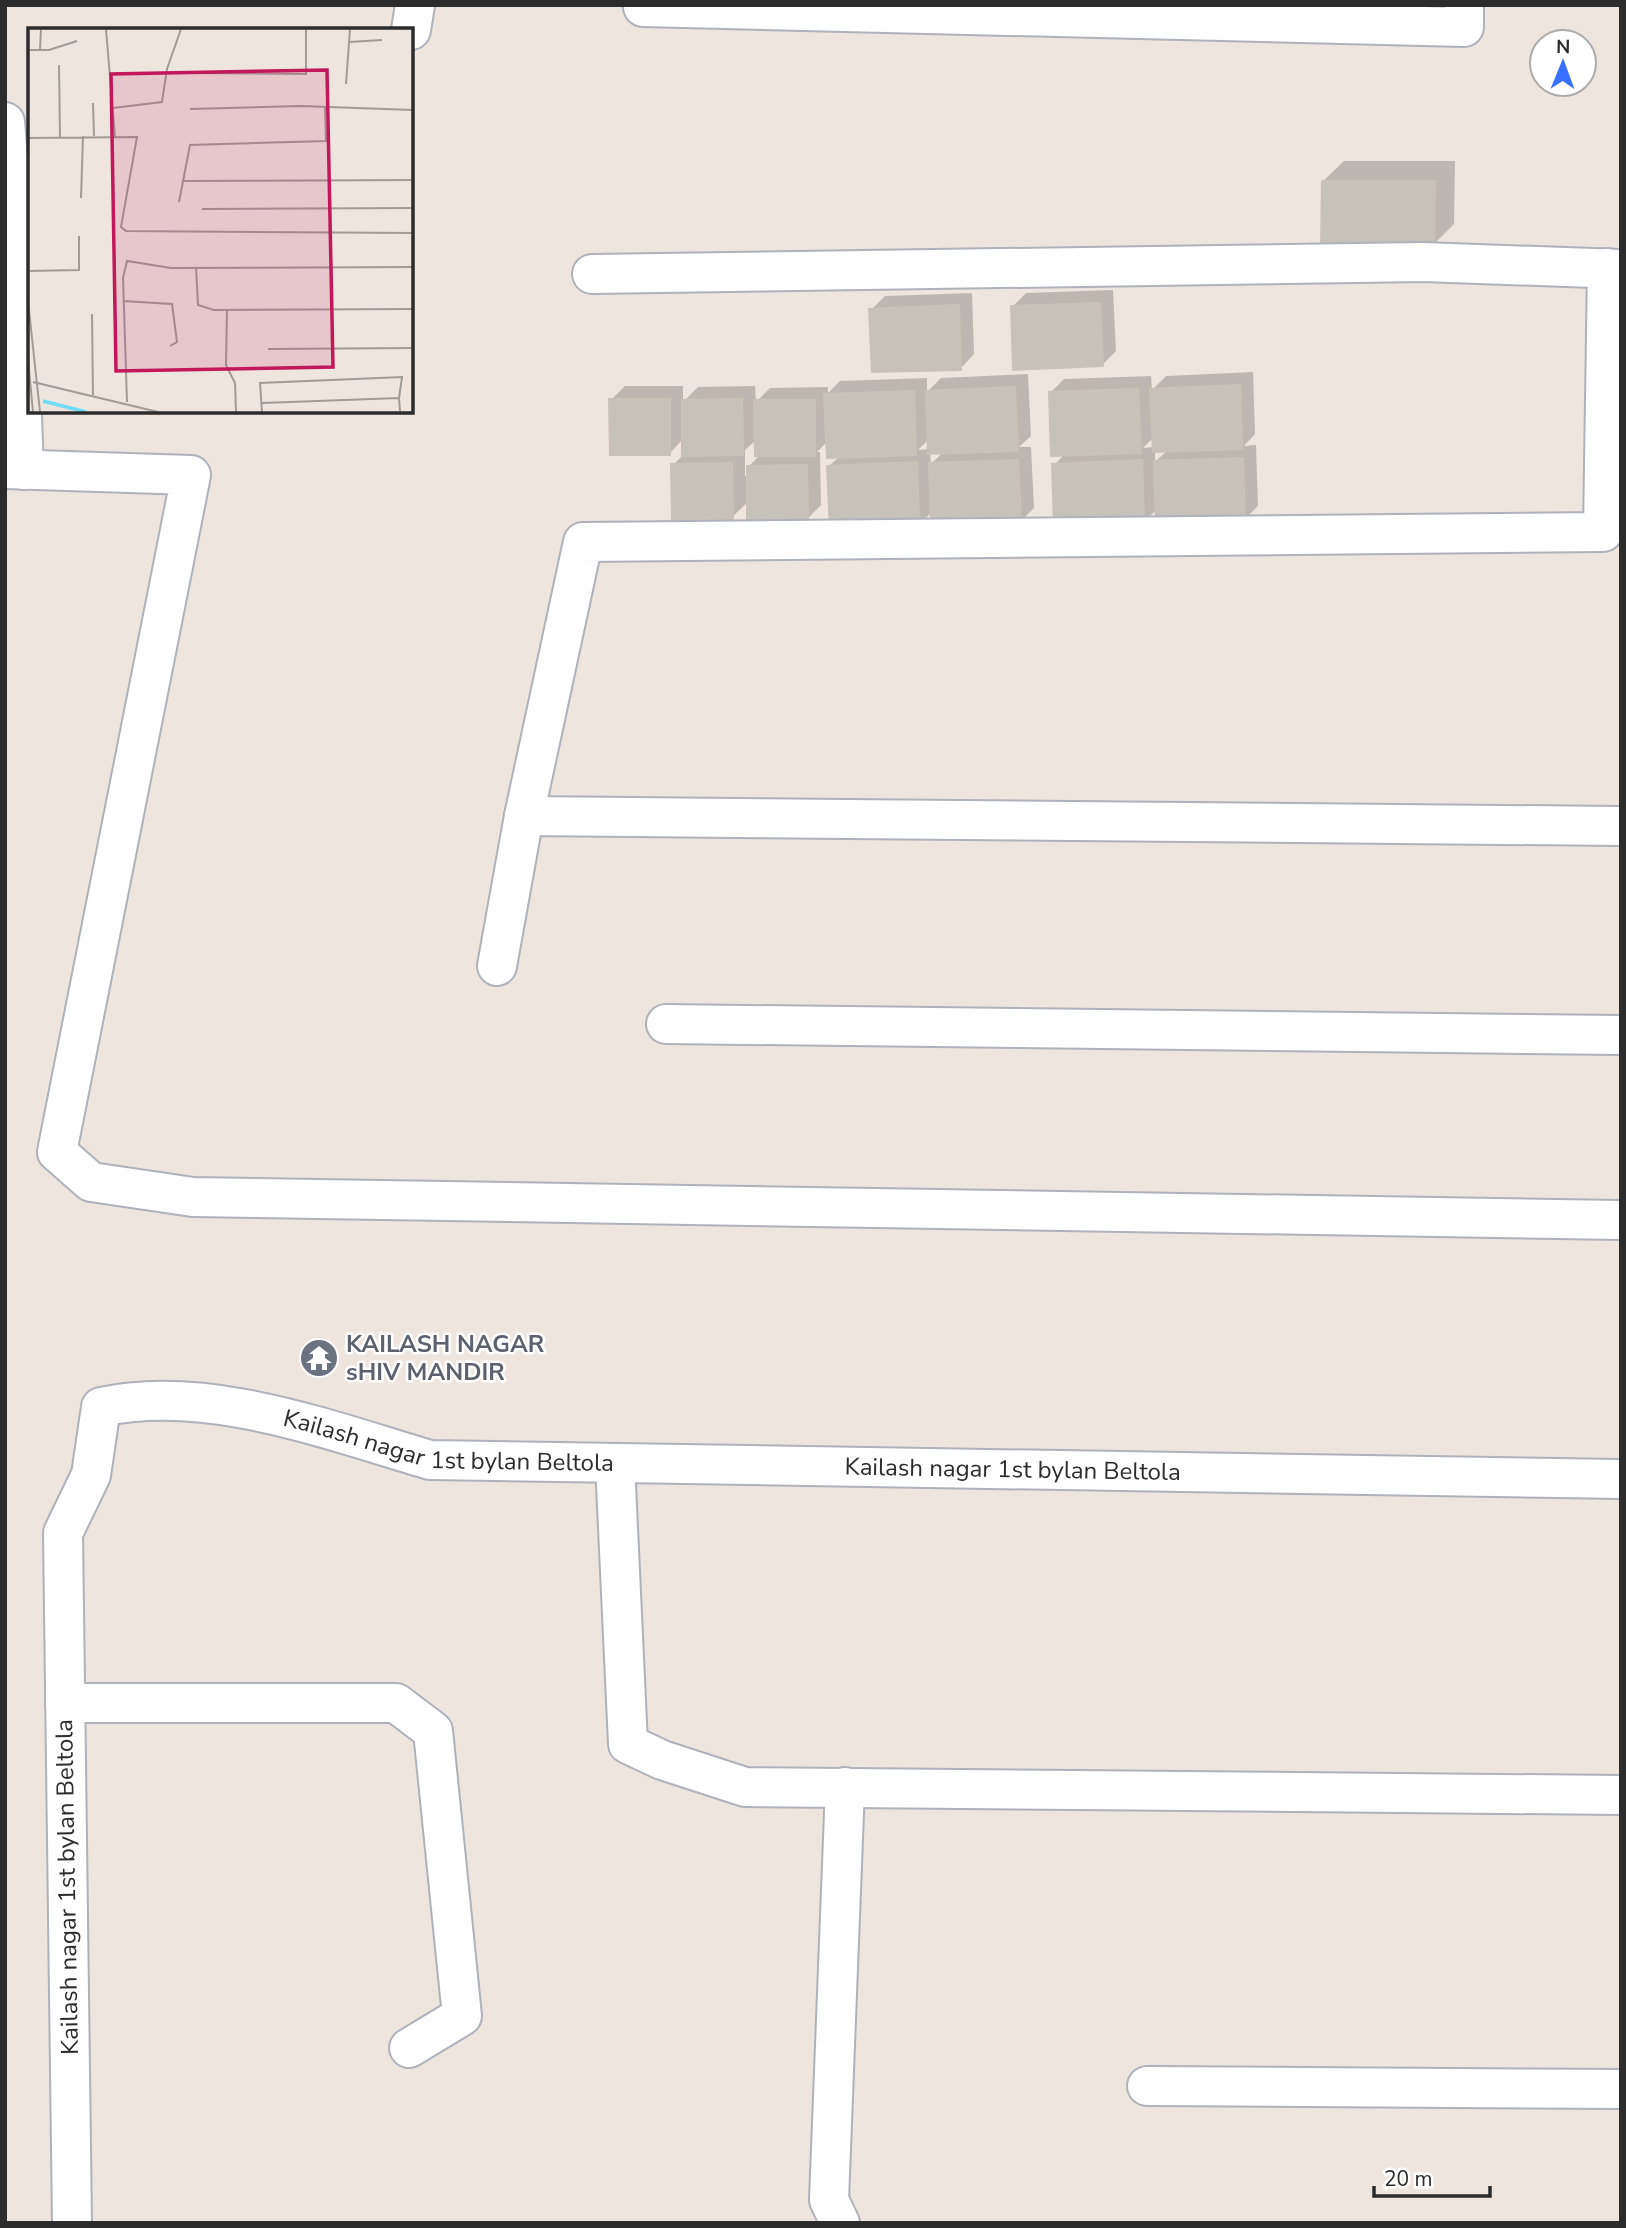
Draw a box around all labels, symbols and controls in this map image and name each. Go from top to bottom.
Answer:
inset map [28,28,413,413]
north arrow [1528,28,1598,98]
text: N [1556,34,1571,60]
place label: KAILASH NAGAR sHIV MANDIR [346,1328,545,1388]
temple icon: KAILASH NAGAR sHIV MANDIR [298,1337,340,1379]
street label: Kailash nagar 1st bylan Beltola [280,1402,614,1479]
street label: Kailash nagar 1st bylan Beltola [845,1451,1181,1488]
street label: Kailash nagar 1st bylan Beltola [48,1719,86,2055]
scale bar [1374,2154,1490,2198]
text: 20 m [1384,2165,1433,2193]

